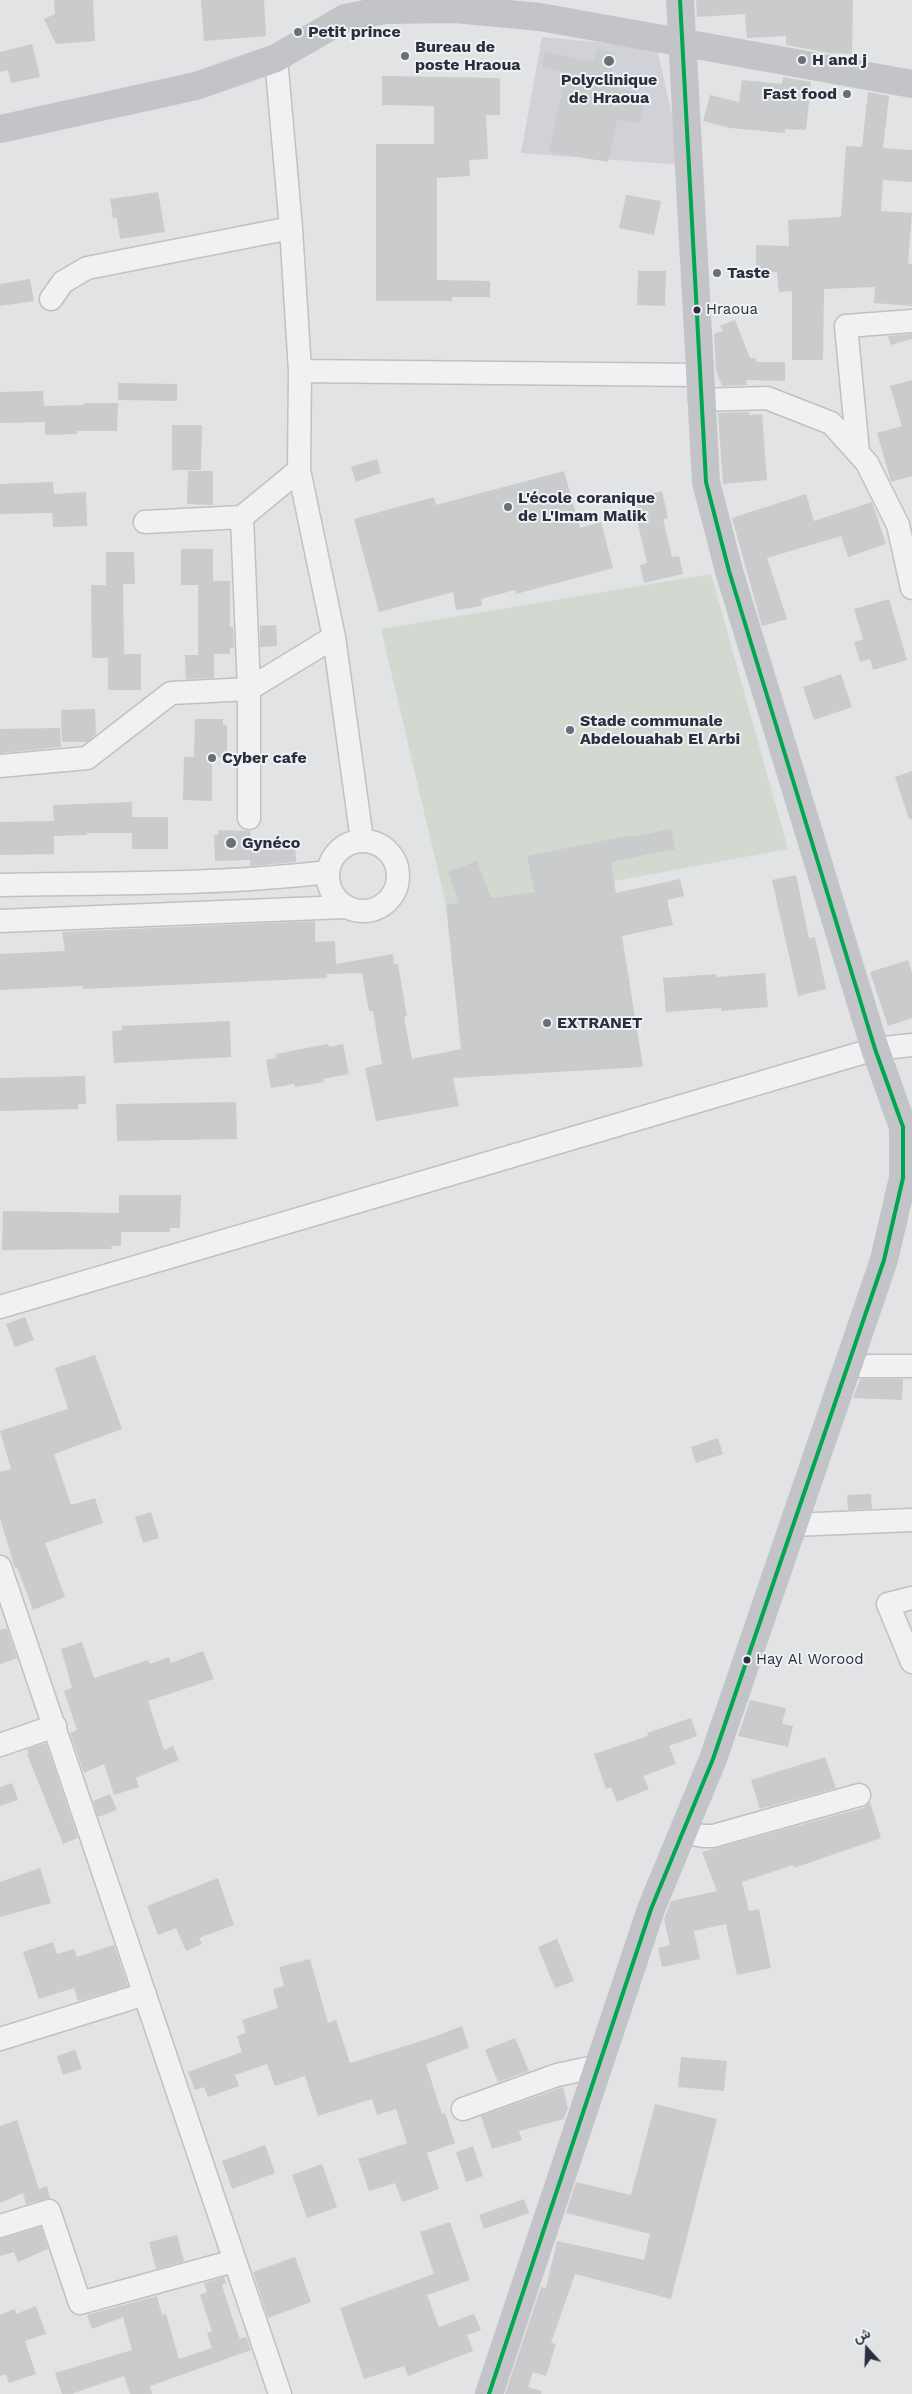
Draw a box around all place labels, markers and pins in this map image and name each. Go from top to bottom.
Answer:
place label: Petit prince [308,22,401,42]
marker: Petit prince [292,26,304,38]
place label: Bureau de poste Hraoua [415,37,521,75]
marker: Bureau de poste Hraoua [399,50,411,62]
place label: H and j [812,50,867,70]
marker: Polyclinique de Hraoua [602,54,616,68]
marker: H and j [796,54,808,66]
place label: Polyclinique de Hraoua [561,70,657,108]
place label: Fast food [763,84,837,104]
marker: Fast food [841,88,853,100]
place label: Taste [727,263,770,283]
marker: Taste [711,267,723,279]
place label: Hraoua [706,301,758,319]
marker: Hraoua [692,305,702,315]
place label: L'école coranique de L'Imam Malik [518,488,655,526]
marker: L'école coranique de L'Imam Malik [502,501,514,513]
place label: Stade communale Abdelouahab El Arbi [580,711,740,749]
marker: Stade communale Abdelouahab El Arbi [564,724,576,736]
place label: Cyber cafe [222,748,307,768]
marker: Cyber cafe [206,752,218,764]
place label: Gynéco [242,833,300,853]
marker: Gynéco [224,836,238,850]
place label: EXTRANET [557,1013,642,1033]
marker: EXTRANET [541,1017,553,1029]
place label: Hay Al Worood [756,1651,864,1669]
marker: Hay Al Worood [742,1655,752,1665]

